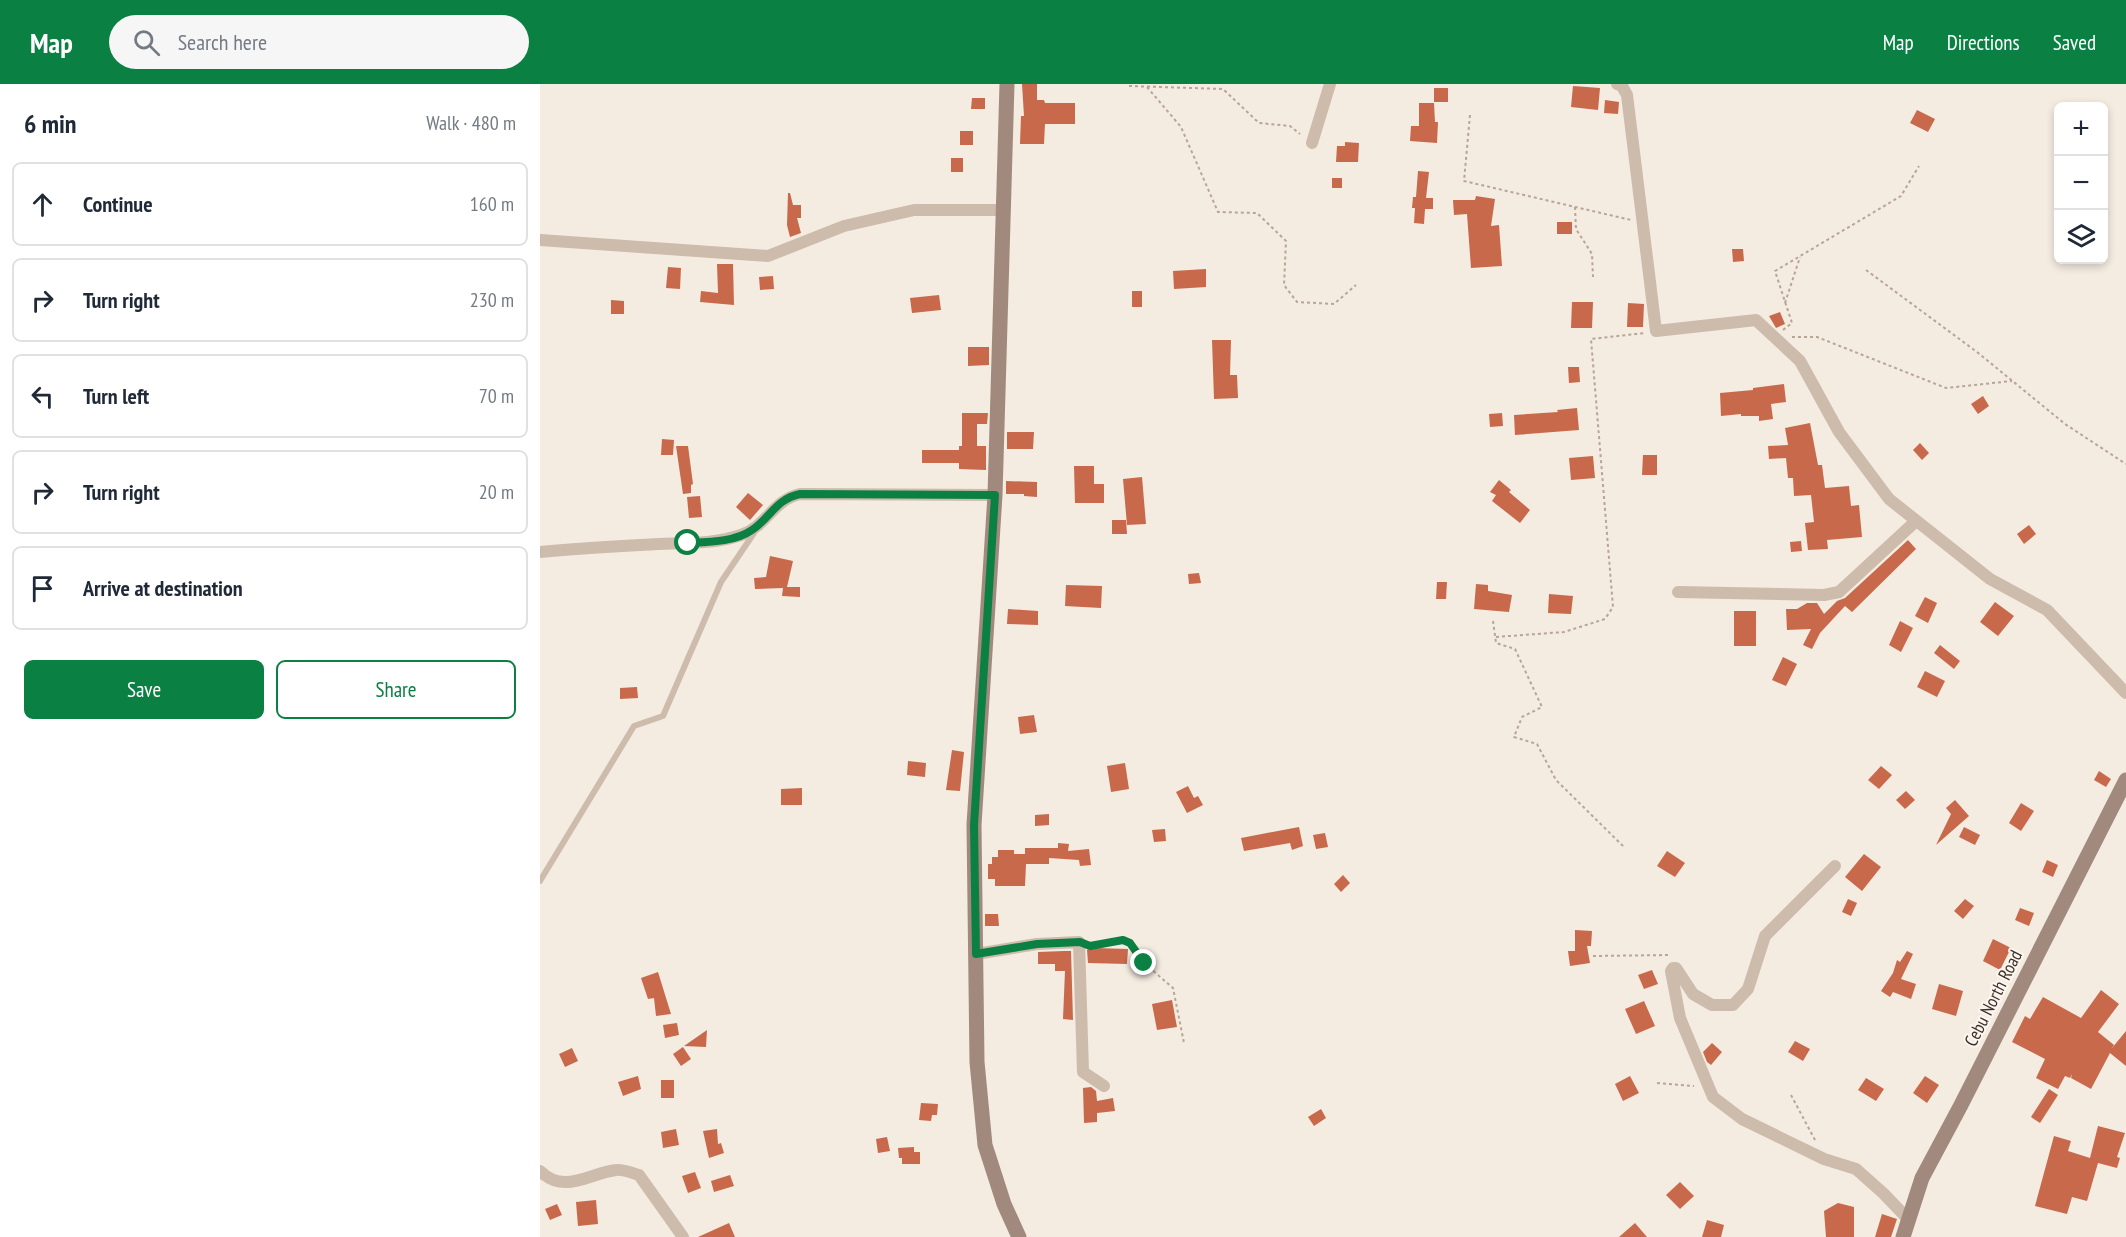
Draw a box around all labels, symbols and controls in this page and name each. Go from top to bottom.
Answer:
search box [109,15,529,69]
text: Map [30,24,73,61]
icon: search [130,26,163,59]
text: Search here [178,28,267,56]
text: Map [1883,29,1914,56]
text: Directions [1947,29,2020,56]
text: Saved [2053,29,2096,56]
map controls [2054,102,2108,264]
button: + [2054,102,2108,156]
text: 6 min [24,107,77,140]
text: Walk · 480 m [426,110,516,136]
button: − [2054,156,2108,210]
icon: ahead [26,188,59,221]
text: Continue [83,190,153,218]
text: 160 m [470,191,514,217]
button: layers [2054,210,2108,264]
icon: right [26,284,59,317]
text: Turn right [83,286,160,314]
text: 230 m [470,287,514,313]
icon: left [26,380,59,413]
text: Turn left [83,382,149,410]
text: 70 m [479,383,514,409]
icon: right [26,476,59,509]
text: Turn right [83,478,160,506]
text: 20 m [479,479,514,505]
route start [674,529,700,555]
icon: arrive [26,572,59,605]
text: Arrive at destination [83,574,243,602]
button: Save [24,660,264,719]
button: Share [276,660,516,719]
street label: Cebu North Road [1959,946,2027,1050]
route end [1130,949,1156,975]

